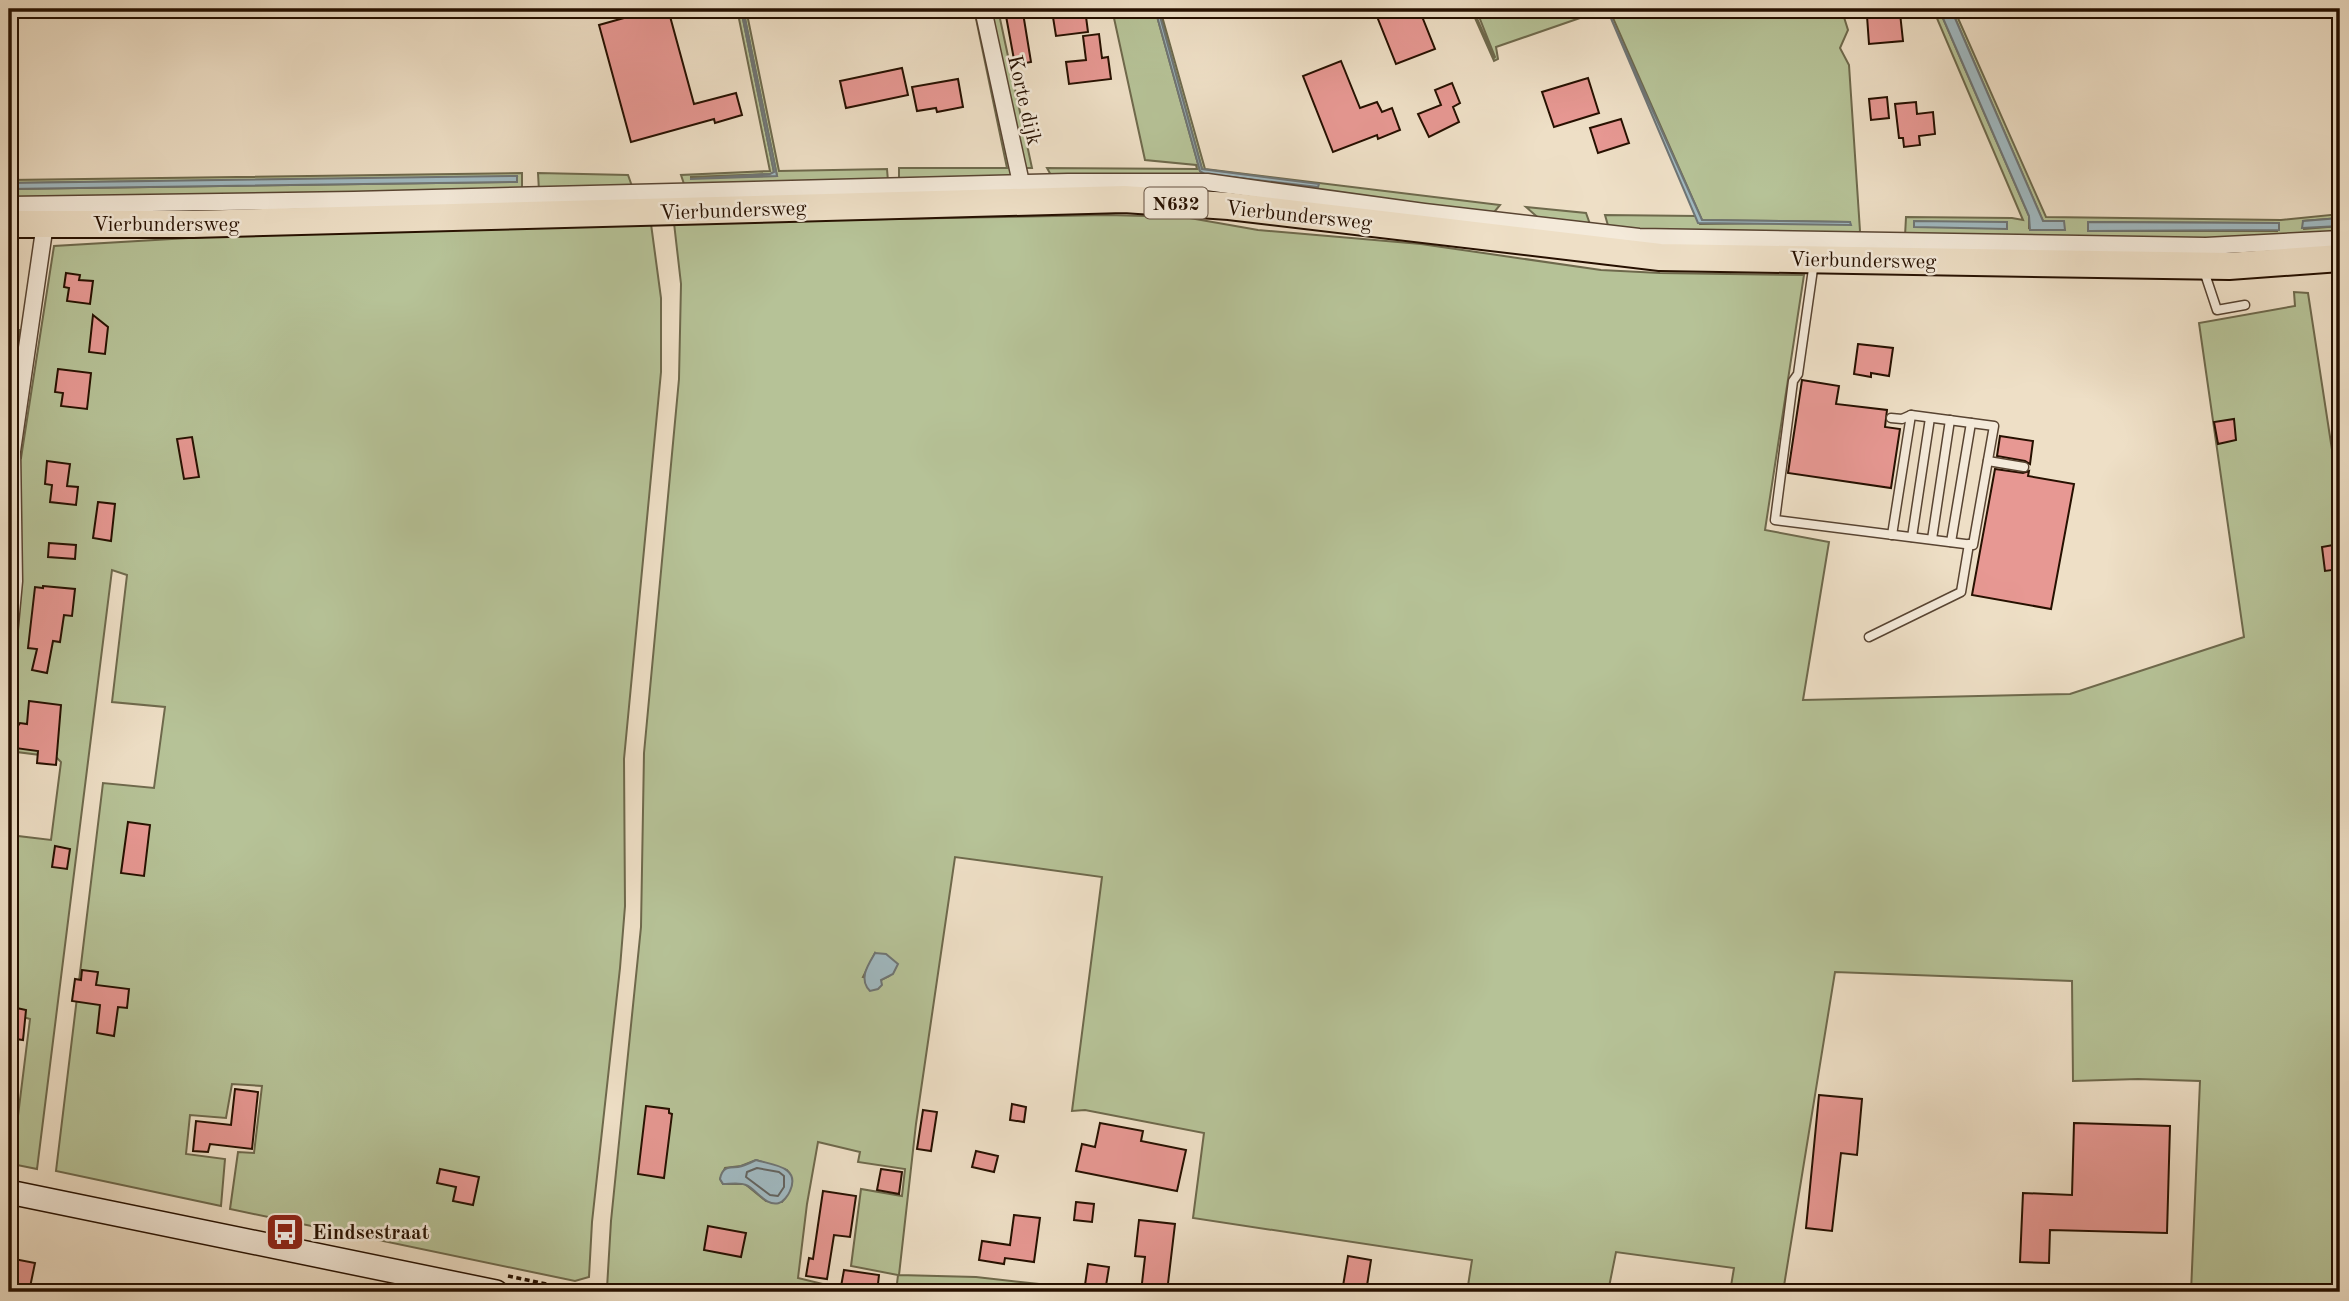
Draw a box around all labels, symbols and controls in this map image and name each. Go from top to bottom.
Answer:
street label: Korte dijk [1003,53,1044,148]
road number: N632 [1144,188,1208,218]
street label: Vierbundersweg [659,198,808,225]
street label: Vierbundersweg [1225,198,1374,235]
street label: Vierbundersweg [92,215,240,236]
street label: Vierbundersweg [1789,250,1937,273]
bus stop icon: Eindsestraat [264,1211,306,1253]
place label: Eindsestraat [312,1223,430,1244]

